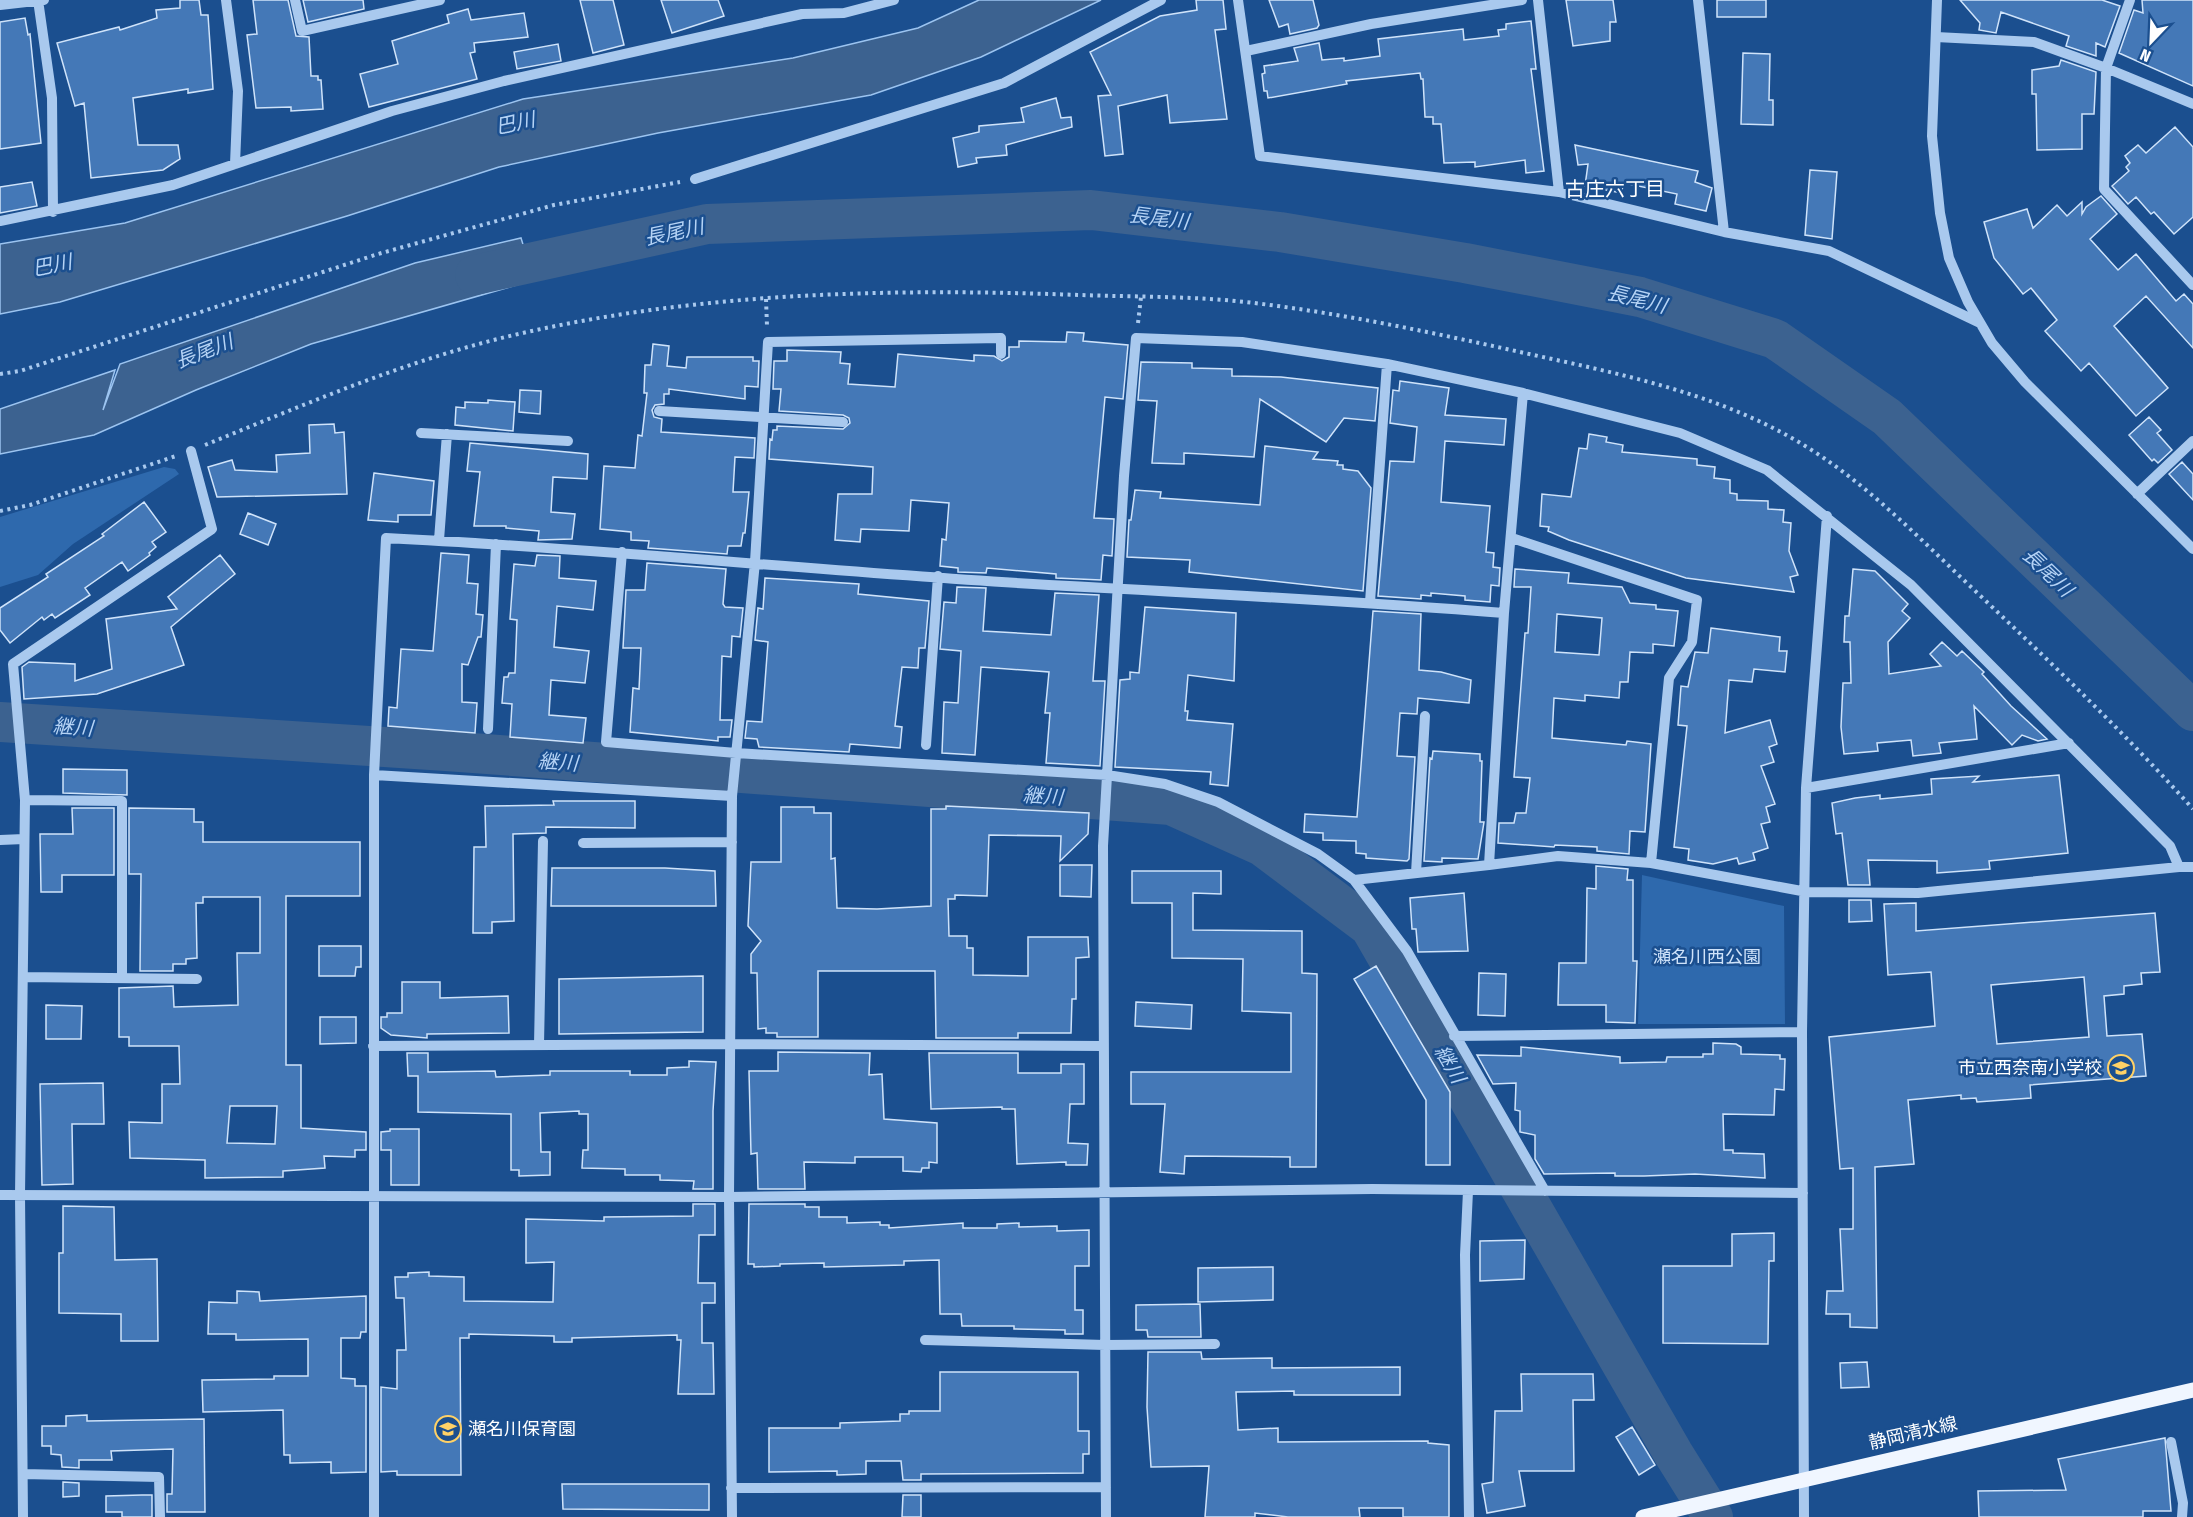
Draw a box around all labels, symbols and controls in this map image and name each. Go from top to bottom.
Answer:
north arrow [2121,12,2181,72]
text: N [2137,45,2153,66]
water label: 巴川 [493,107,539,139]
district label: 古庄六丁目 [1565,177,1665,201]
water label: 長尾川 [1128,202,1192,234]
water label: 長尾川 [642,214,708,250]
water label: 巴川 [30,249,76,281]
water label: 長尾川 [1605,280,1671,318]
water label: 長尾川 [172,328,238,373]
water label: 長尾川 [2018,543,2079,603]
water label: 継川 [52,714,96,741]
water label: 継川 [537,749,581,776]
water label: 継川 [1022,783,1066,810]
park label: 瀬名川西公園 [1653,946,1761,968]
water label: 継川 [1430,1041,1471,1089]
school or university icon: 市立西奈南小学校 [2106,1053,2136,1083]
place label: 市立西奈南小学校 [1958,1057,2102,1079]
street label: 静岡清水線 [1867,1412,1959,1454]
school or university icon: 瀬名川保育園 [433,1414,463,1444]
place label: 瀬名川保育園 [468,1418,576,1440]

